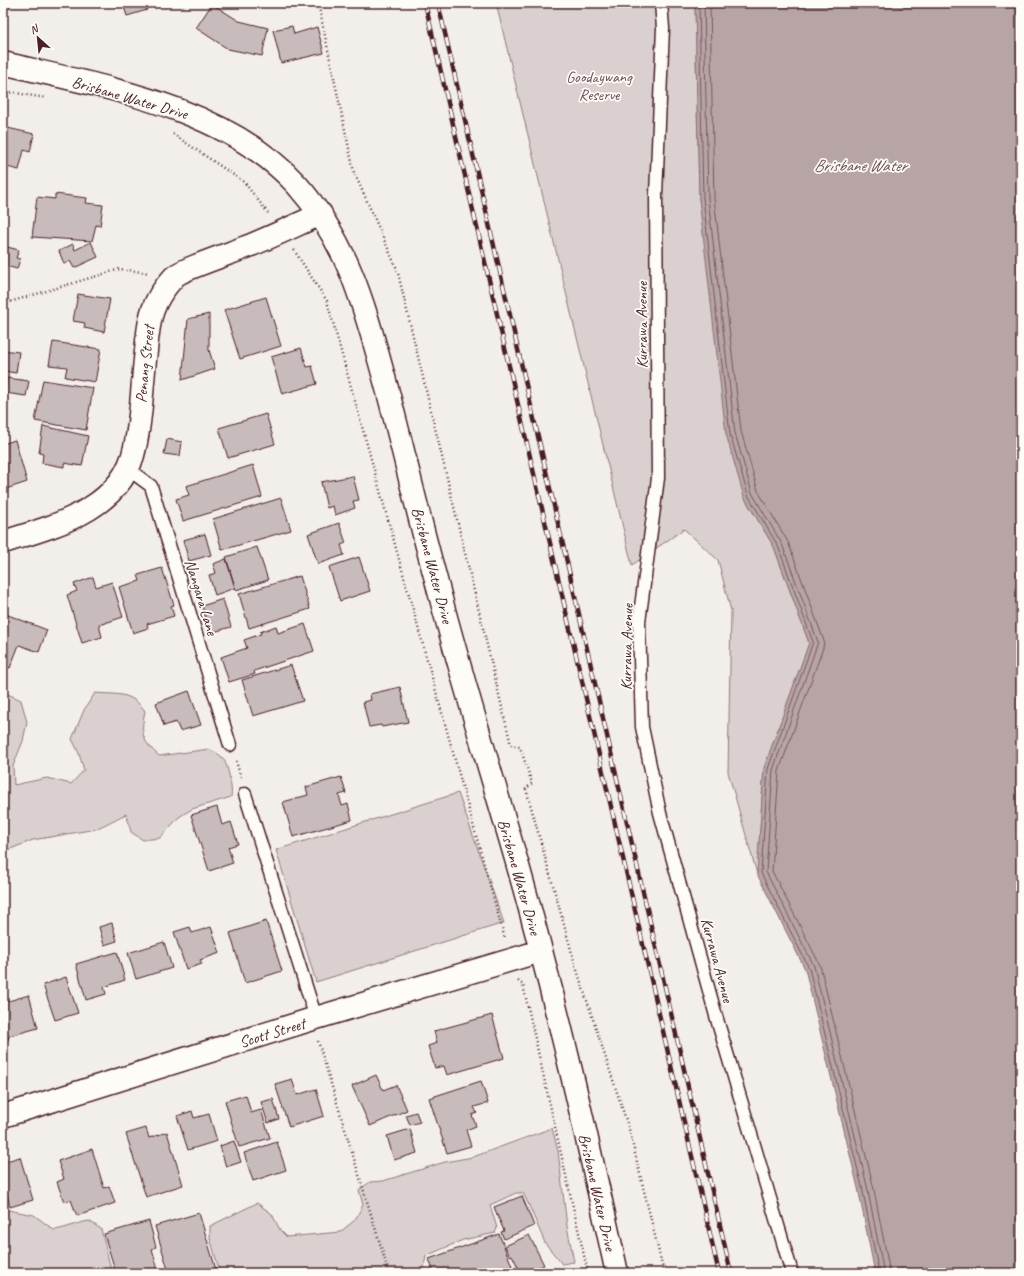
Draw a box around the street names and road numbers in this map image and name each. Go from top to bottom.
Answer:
street label: Brisbane Water Drive [70,72,192,125]
street label: Kurrawa Avenue [632,280,652,368]
street label: Penang Street [131,322,159,404]
street label: Brisbane Water Drive [407,505,458,627]
street label: Nangara Lane [180,557,223,639]
street label: Kurrawa Avenue [616,602,638,690]
street label: Brisbane Water Drive [493,817,546,939]
street label: Kurrawa Avenue [696,916,738,1006]
street label: Scott Street [237,1013,310,1052]
street label: Brisbane Water Drive [574,1132,621,1254]

